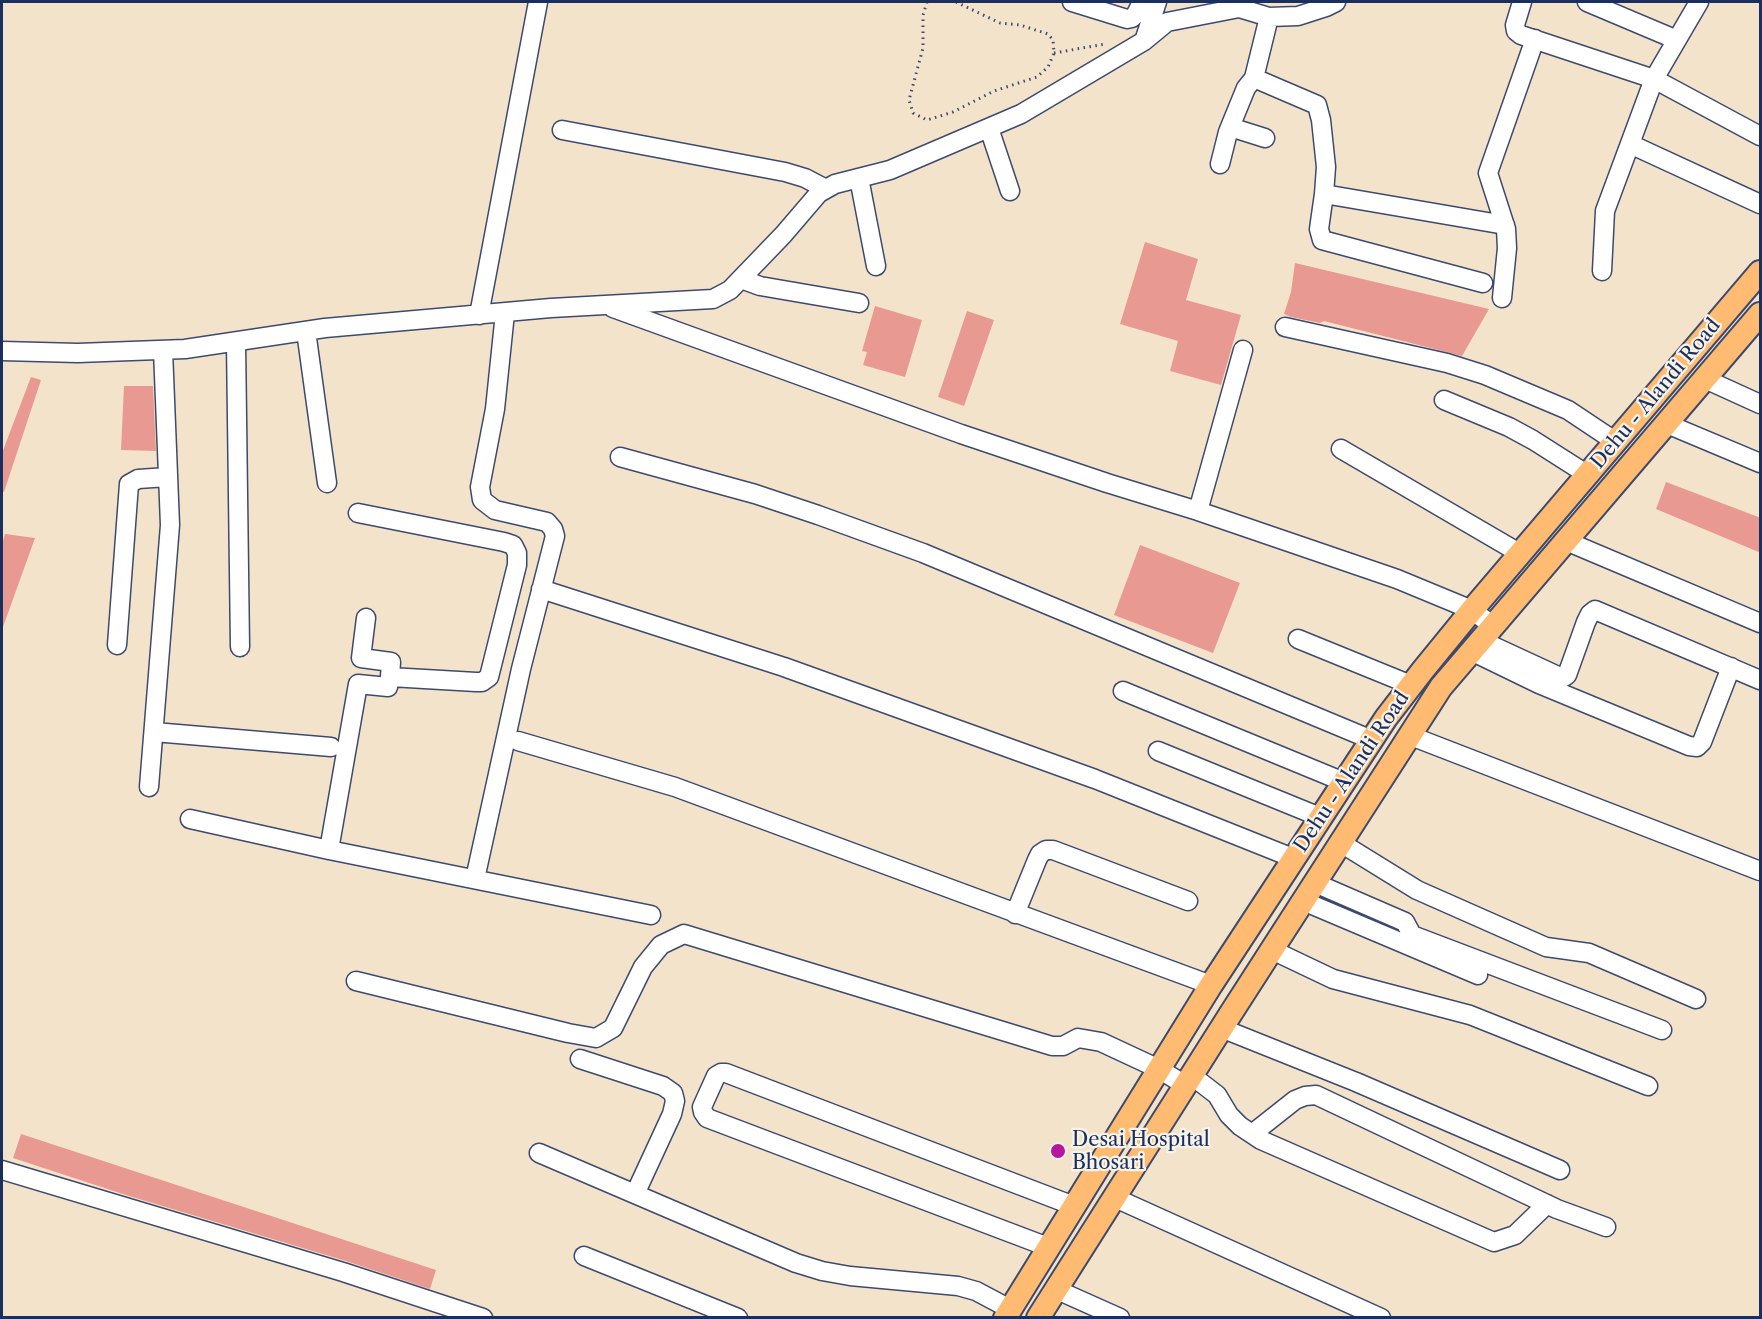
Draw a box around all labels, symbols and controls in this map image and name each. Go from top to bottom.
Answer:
street label: Dehu - Alandi Road [1586,314,1726,474]
street label: Dehu - Alandi Road [1289,687,1415,857]
place label: Desai Hospital Bhosari [1072,1128,1210,1175]
marker: Desai Hospital Bhosari [1049,1142,1067,1160]

